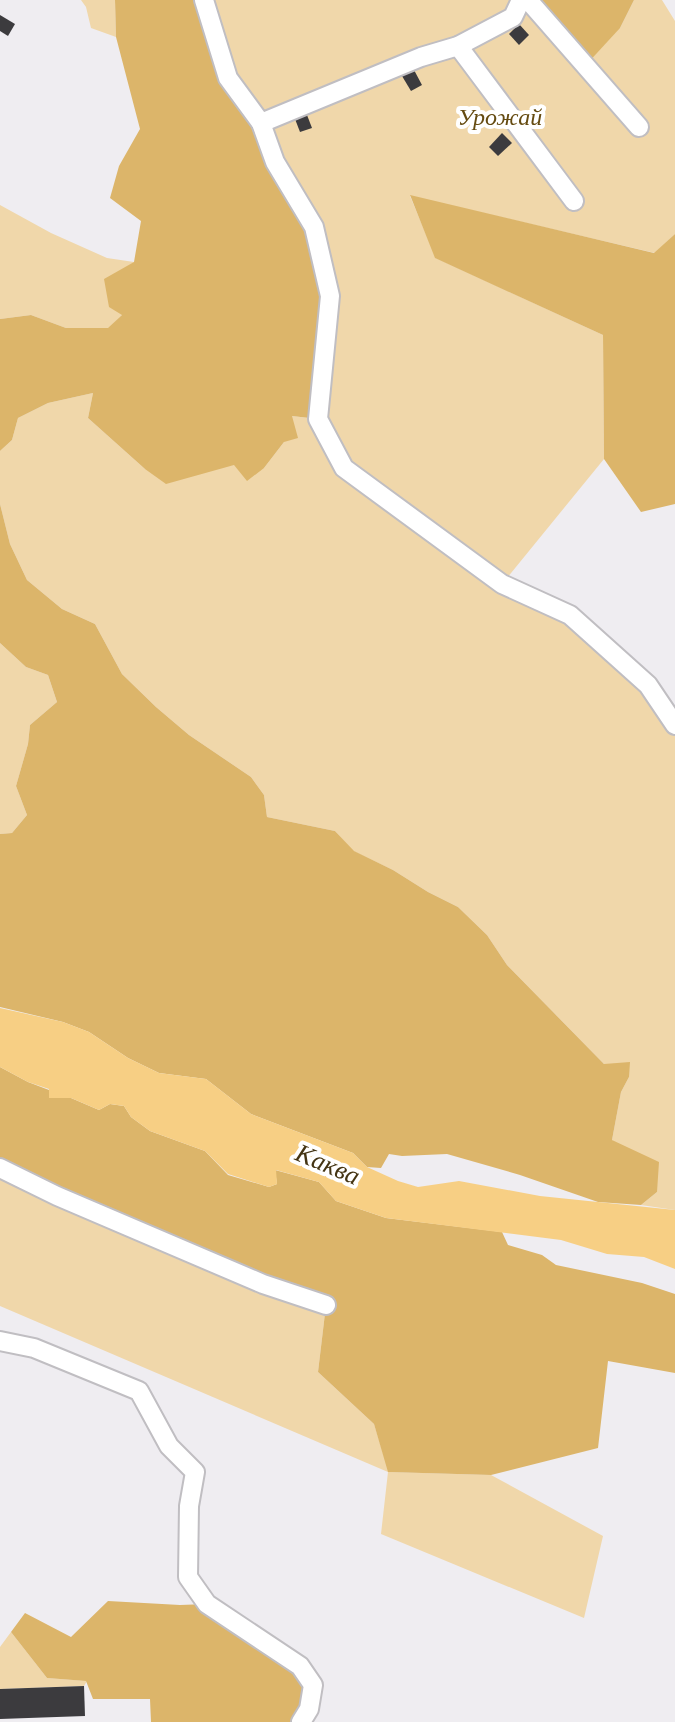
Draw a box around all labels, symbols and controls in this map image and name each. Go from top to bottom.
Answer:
park label: Урожай [458,102,542,131]
water label: Каква [290,1136,365,1192]

